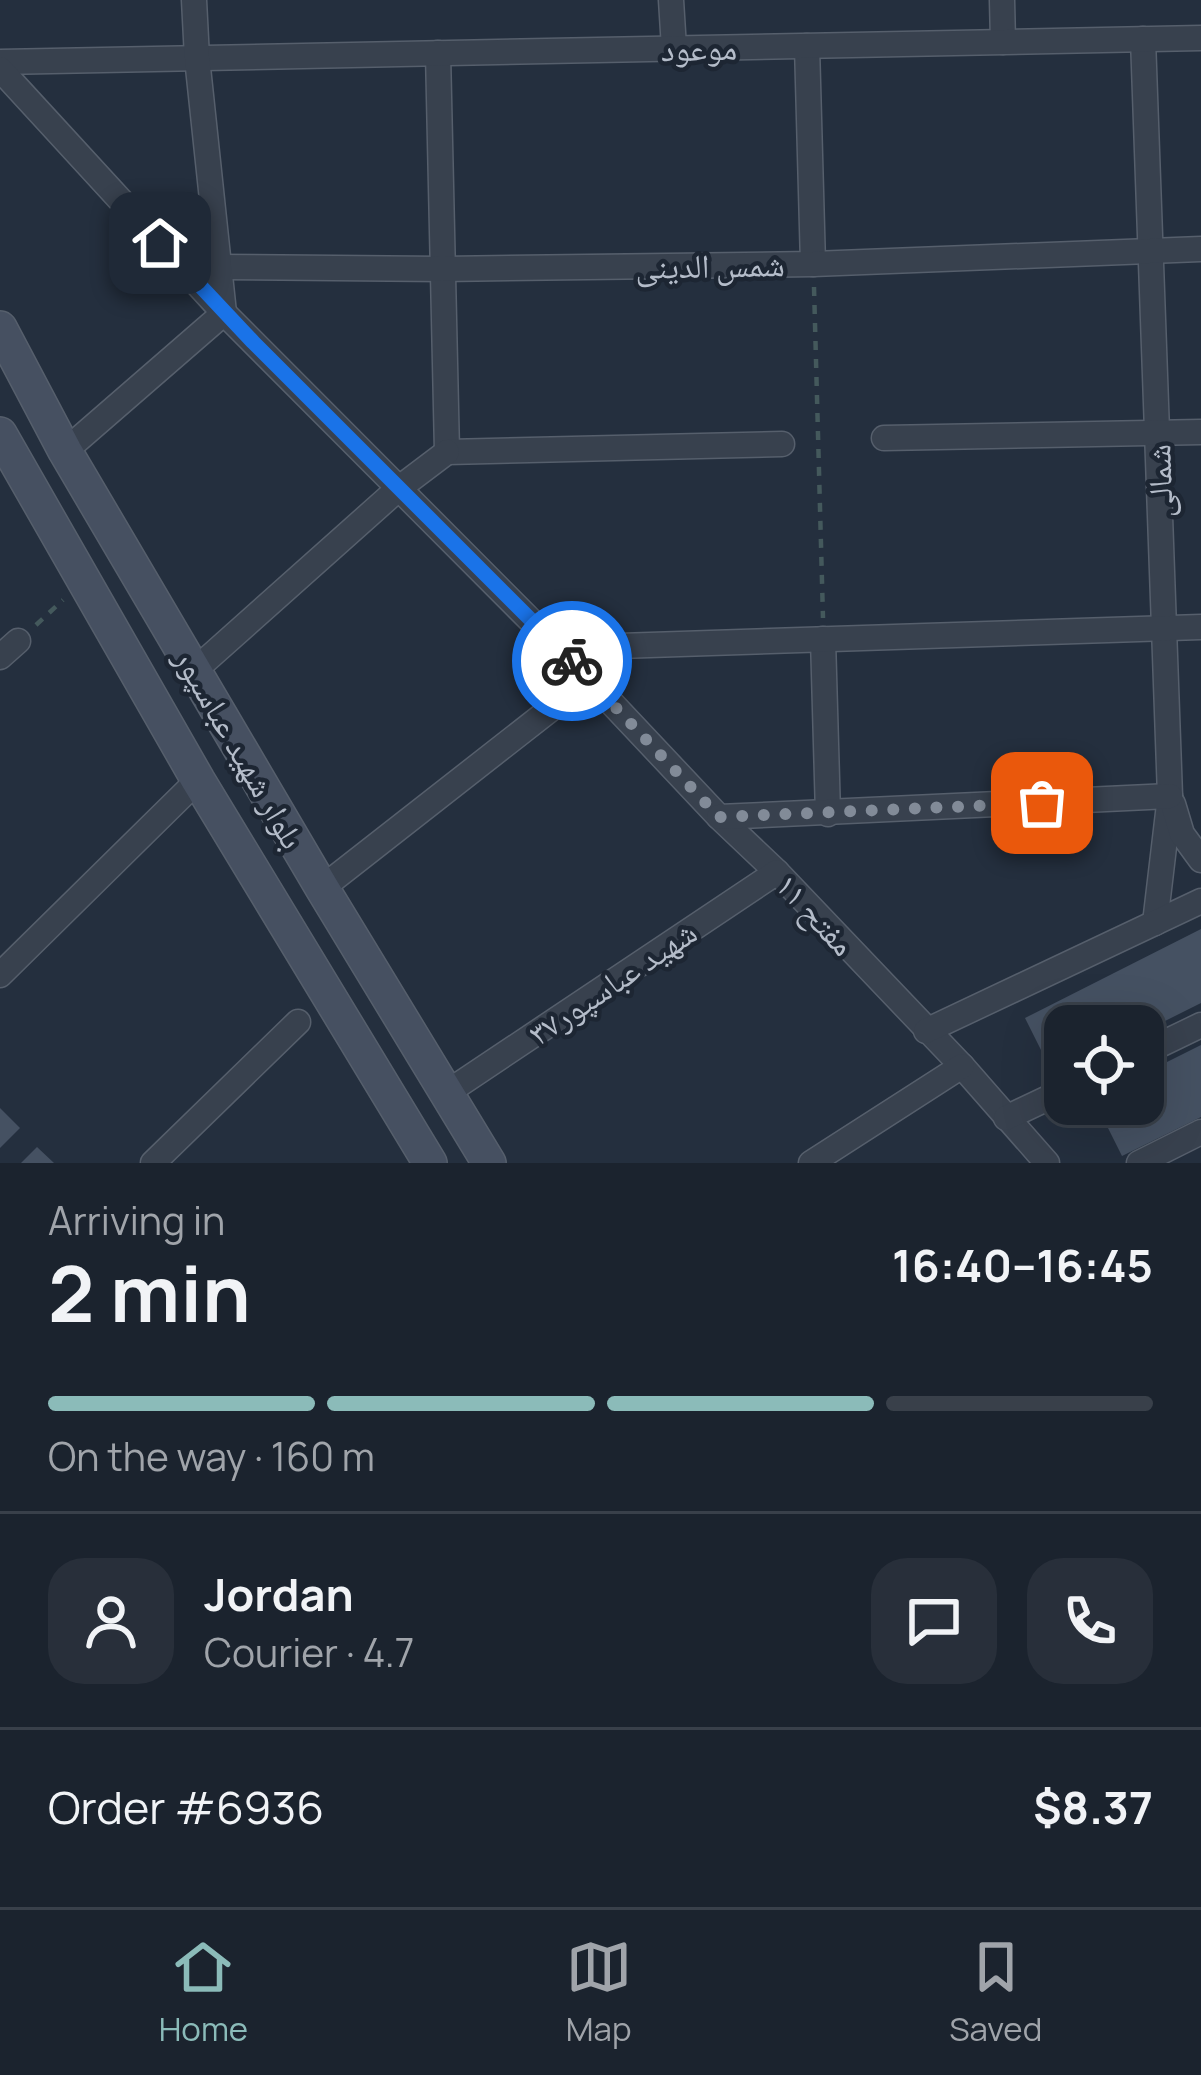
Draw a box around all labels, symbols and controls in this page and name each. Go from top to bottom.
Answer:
street label: موعود [660,25,738,71]
pin [109,192,211,294]
icon: home [127,210,193,276]
street label: شمس الدینی [635,241,785,289]
street label: شمالی [1135,444,1183,518]
courier [512,601,632,721]
icon: bike [539,628,605,694]
street label: بلوار شهید عباسپور [164,639,316,857]
pin [991,752,1093,854]
icon: bag [1009,770,1075,836]
street label: مفتح ۱۱ [766,863,866,965]
street label: شهید عباسپور۳۷ [519,909,705,1055]
map controls [1044,1005,1164,1125]
button: locate [1044,1005,1164,1125]
text: Arriving in [48,1193,225,1247]
text: 16:40–16:45 [892,1234,1153,1296]
text: 2 min [48,1239,251,1345]
text: On the way · 160 m [48,1429,375,1483]
button: person [48,1558,174,1684]
button: chat [871,1558,997,1684]
button: phone [1027,1558,1153,1684]
text: Jordan [204,1563,354,1625]
text: Courier · 4.7 [204,1625,414,1679]
text: Order #6936 [48,1776,324,1838]
text: $8.37 [1033,1776,1153,1838]
tab: Home [159,1934,248,2051]
tab: Map [566,1934,632,2051]
tab: Saved [949,1934,1042,2051]

